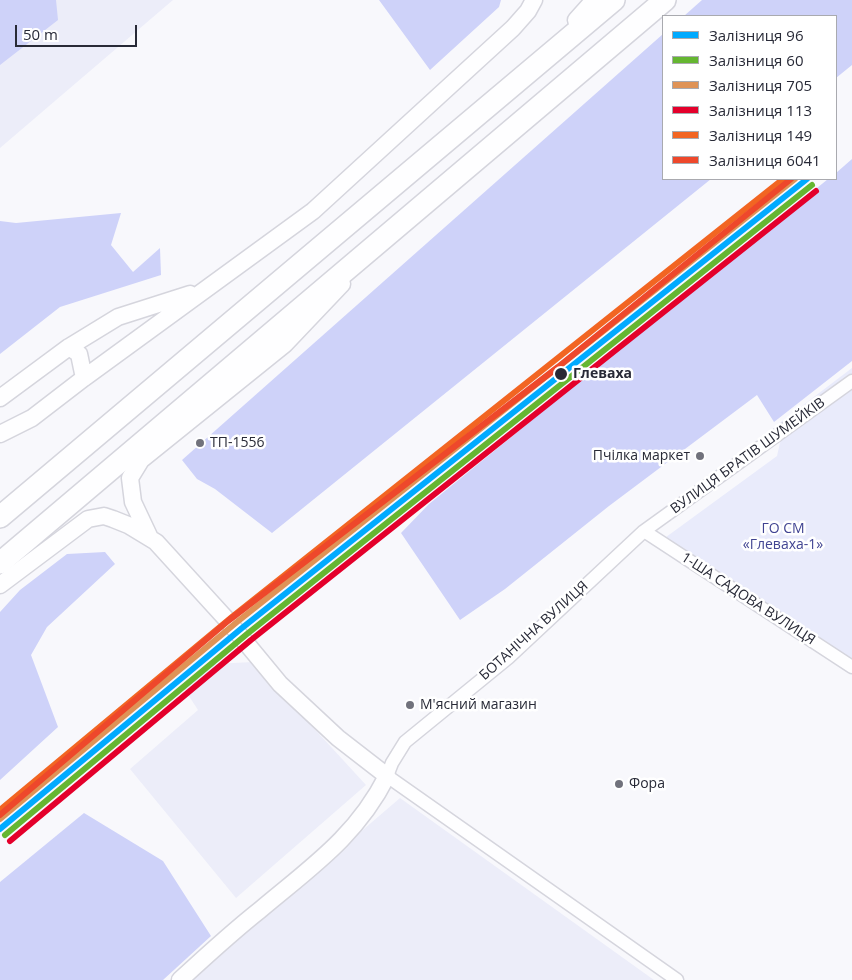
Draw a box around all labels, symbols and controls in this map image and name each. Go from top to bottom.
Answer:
scale bar [18,15,140,47]
legend [662,15,837,180]
text: 50 m [23,24,58,44]
text: Залізниця 96 [709,25,803,45]
text: Залізниця 60 [709,50,803,70]
text: Залізниця 705 [709,75,812,95]
text: Залізниця 113 [709,100,812,120]
text: Залізниця 149 [709,125,812,145]
text: Залізниця 6041 [709,150,821,170]
marker: Глеваха [553,366,569,382]
place label: Глеваха [573,366,632,382]
street label: ВУЛИЦЯ БРАТІВ ШУМЕЙКІВ [668,394,828,518]
place label: ТП-1556 [210,435,264,451]
marker: ТП-1556 [194,437,206,449]
place label: Пчілка маркет [593,448,690,464]
marker: Пчілка маркет [694,450,706,462]
park label: ГО СМ «Глеваха-1» [743,521,823,554]
street label: 1-ША САДОВА ВУЛИЦЯ [678,549,818,649]
street label: БОТАНІЧНА ВУЛИЦЯ [476,578,592,684]
place label: М'ясний магазин [420,697,537,713]
marker: М'ясний магазин [404,699,416,711]
place label: Фора [629,776,665,792]
marker: Фора [613,778,625,790]

